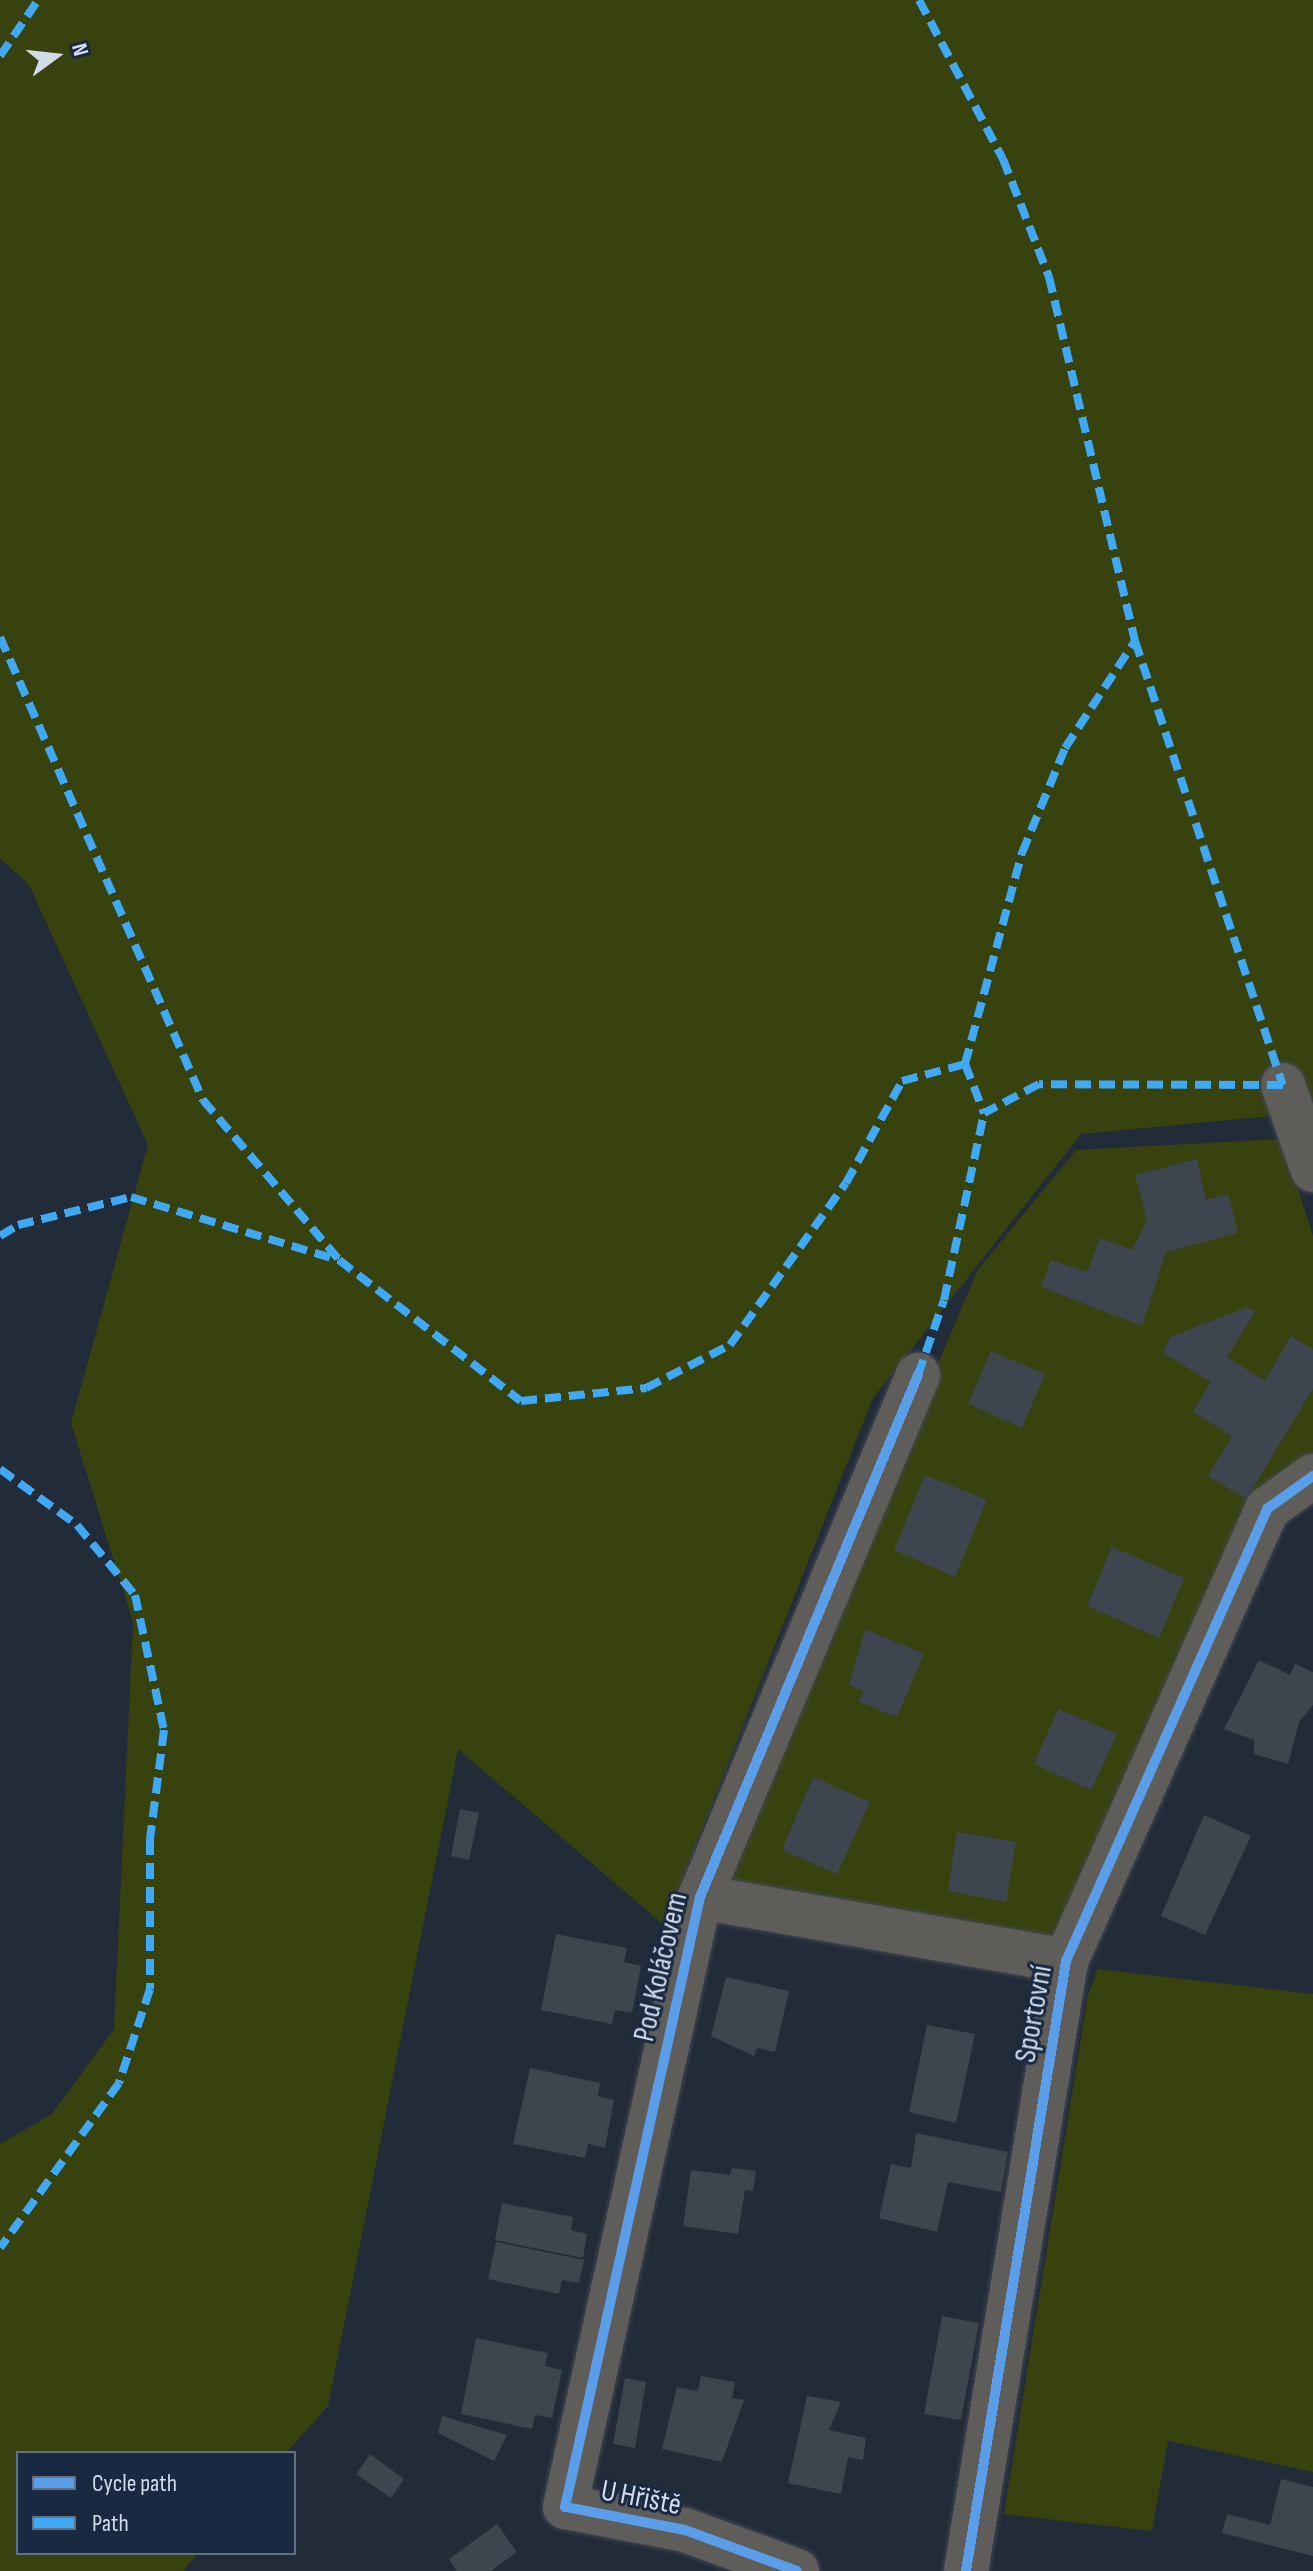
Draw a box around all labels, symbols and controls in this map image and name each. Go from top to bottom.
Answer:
north arrow [16,16,96,96]
text: N [65,40,94,59]
street label: Pod Koláčovem [626,1889,696,2045]
street label: Sportovní [1008,1963,1060,2065]
legend [16,2451,296,2555]
text: Cycle path [92,2469,177,2498]
street label: U Hřiště [598,2473,684,2523]
text: Path [92,2509,129,2538]

